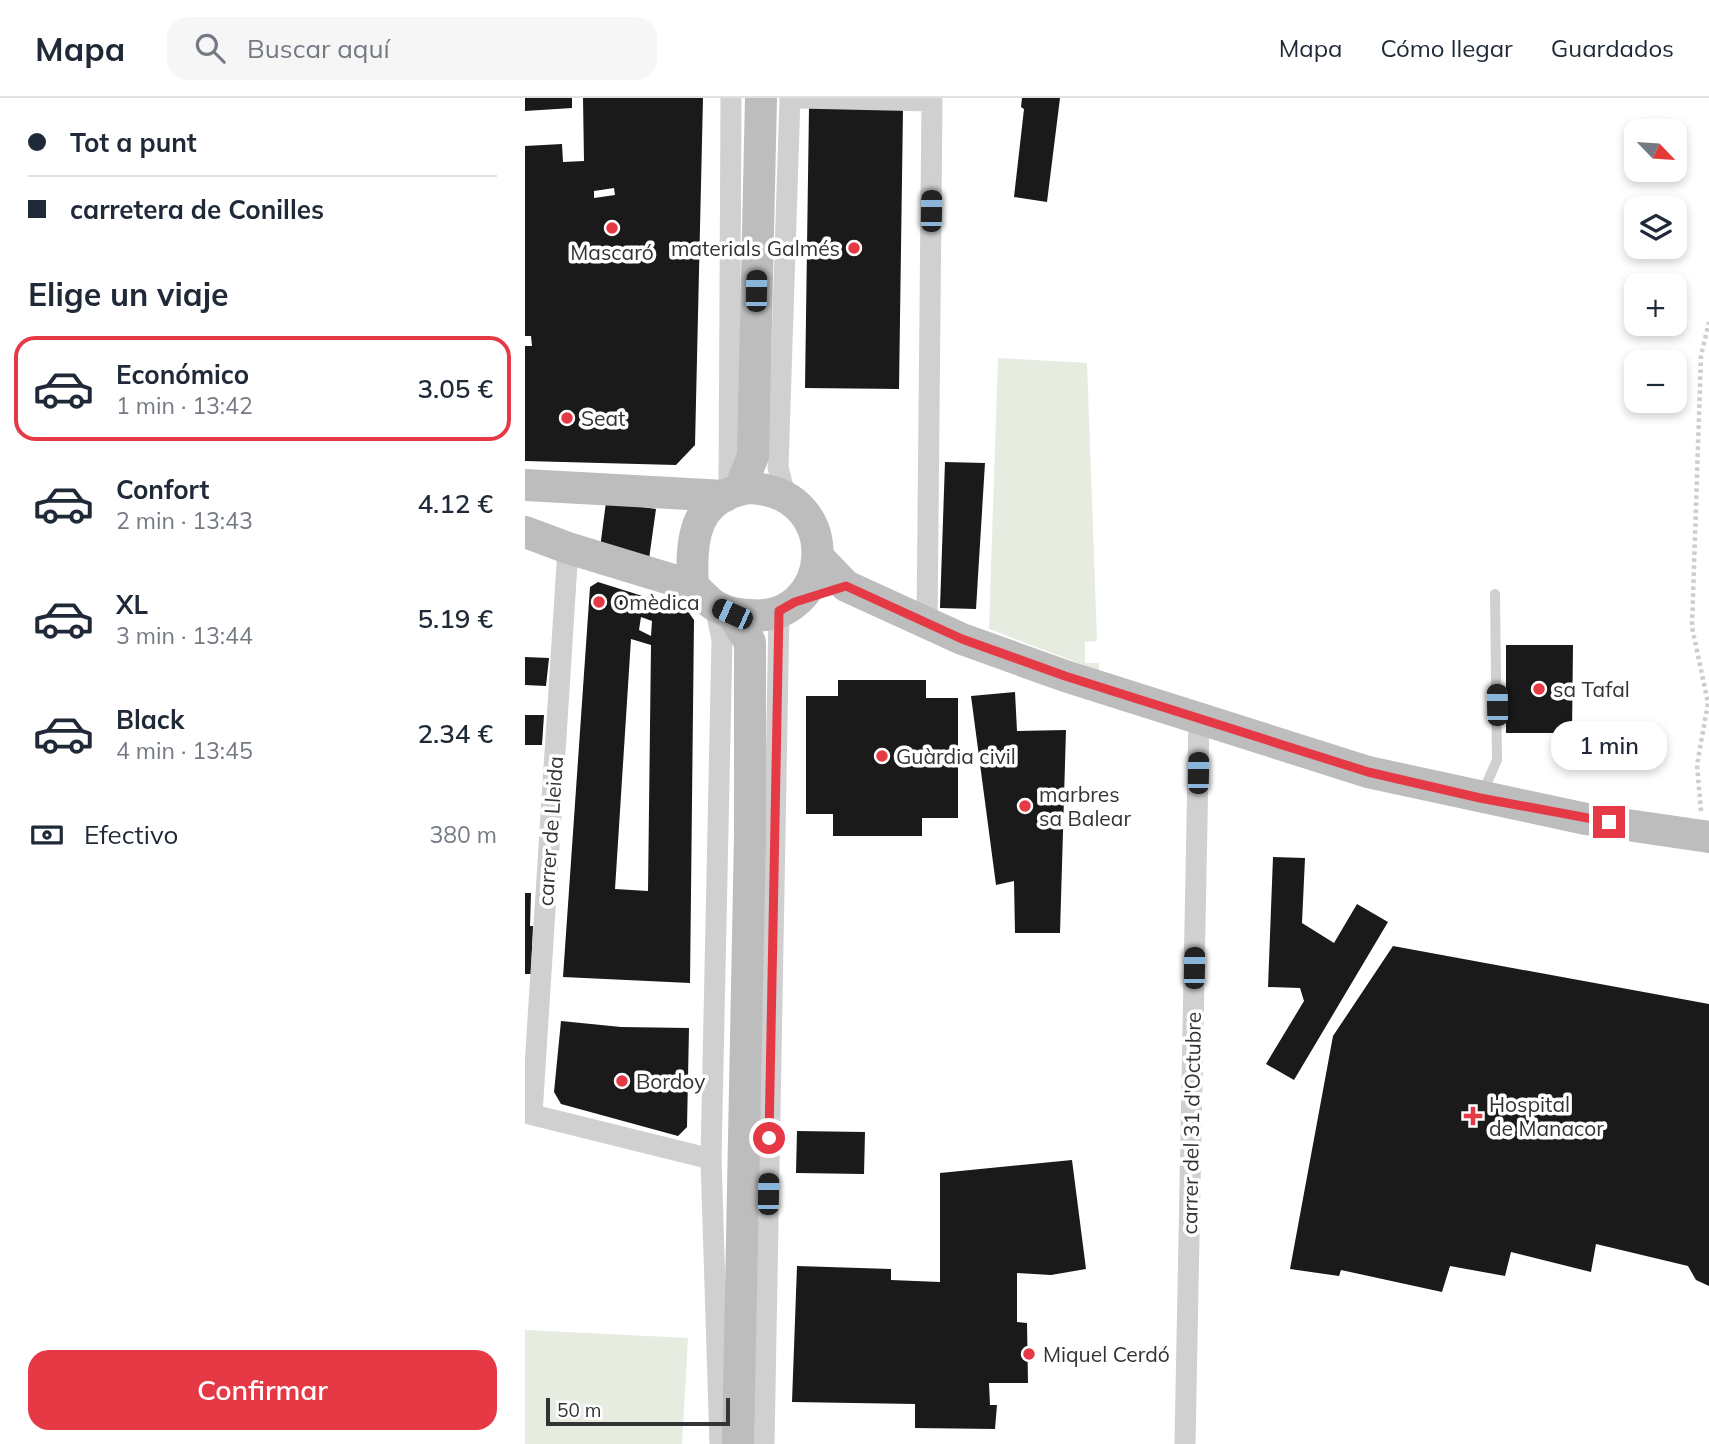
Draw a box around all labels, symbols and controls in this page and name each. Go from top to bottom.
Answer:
search box [167,17,657,80]
text: Mapa [35,28,125,69]
icon: search [191,29,229,67]
text: Buscar aquí [247,32,390,65]
text: Mapa [1279,33,1342,63]
text: Cómo llegar [1380,33,1513,63]
text: Guardados [1551,33,1674,63]
north arrow [1624,119,1687,182]
map controls [1624,119,1687,413]
text: Tot a punt [70,126,197,159]
car [921,190,942,232]
text: carretera de Conilles [70,193,324,226]
button: layers [1624,196,1687,259]
marker: Mascaró [604,220,620,236]
place label: materials Galmés [671,235,840,261]
place label: Mascaró [570,239,654,265]
marker: materials Galmés [846,240,862,256]
car [746,270,767,312]
button: + [1624,273,1687,336]
text: Elige un viaje [28,274,229,314]
button: − [1624,350,1687,413]
icon: car [32,357,95,420]
text: Económico [116,358,249,391]
text: 3.05 € [417,372,493,405]
text: 1 min · 13:42 [116,391,253,420]
place label: Seat [581,405,625,431]
marker: Seat [559,410,575,426]
icon: car [32,472,95,535]
text: Confort [116,473,209,506]
text: 4.12 € [417,487,493,520]
text: 2 min · 13:43 [116,506,253,535]
icon: car [32,587,95,650]
text: XL [116,588,148,621]
place label: Omèdica [613,589,700,615]
marker: Omèdica [591,594,607,610]
car [709,596,756,632]
text: 5.19 € [417,602,493,635]
text: 3 min · 13:44 [116,621,253,650]
place label: sa Tafal [1553,676,1630,702]
marker: sa Tafal [1531,681,1547,697]
car [1487,684,1508,726]
icon: car [32,702,95,765]
text: Black [116,703,184,736]
text: 2.34 € [417,717,493,750]
callout: 1 min [1551,720,1667,770]
text: 1 min [1579,731,1639,760]
text: 4 min · 13:45 [116,736,253,765]
place label: Guàrdia civil [896,743,1016,769]
marker: Guàrdia civil [874,748,890,764]
car [1188,752,1209,794]
street label: carrer de Lleida [532,755,568,907]
place label: marbres sa Balear [1039,781,1131,831]
marker: marbres sa Balear [1017,798,1033,814]
route end [1593,806,1625,838]
icon: cash [28,816,66,854]
text: Efectivo [84,818,178,851]
text: 380 m [429,820,497,849]
car [1184,947,1205,989]
street label: carrer del 31 d'Octubre [1176,1012,1206,1234]
place label: Bordoy [636,1068,705,1094]
marker: Bordoy [614,1073,630,1089]
place label: Hospital de Manacor [1489,1091,1604,1141]
marker: Hospital de Manacor [1463,1106,1483,1126]
route start [753,1122,785,1154]
car [758,1173,779,1215]
place label: Miquel Cerdó [1043,1341,1170,1367]
marker: Miquel Cerdó [1021,1346,1037,1362]
button: Confirmar [28,1350,497,1430]
scale bar [546,1395,730,1427]
text: 50 m [557,1398,601,1422]

